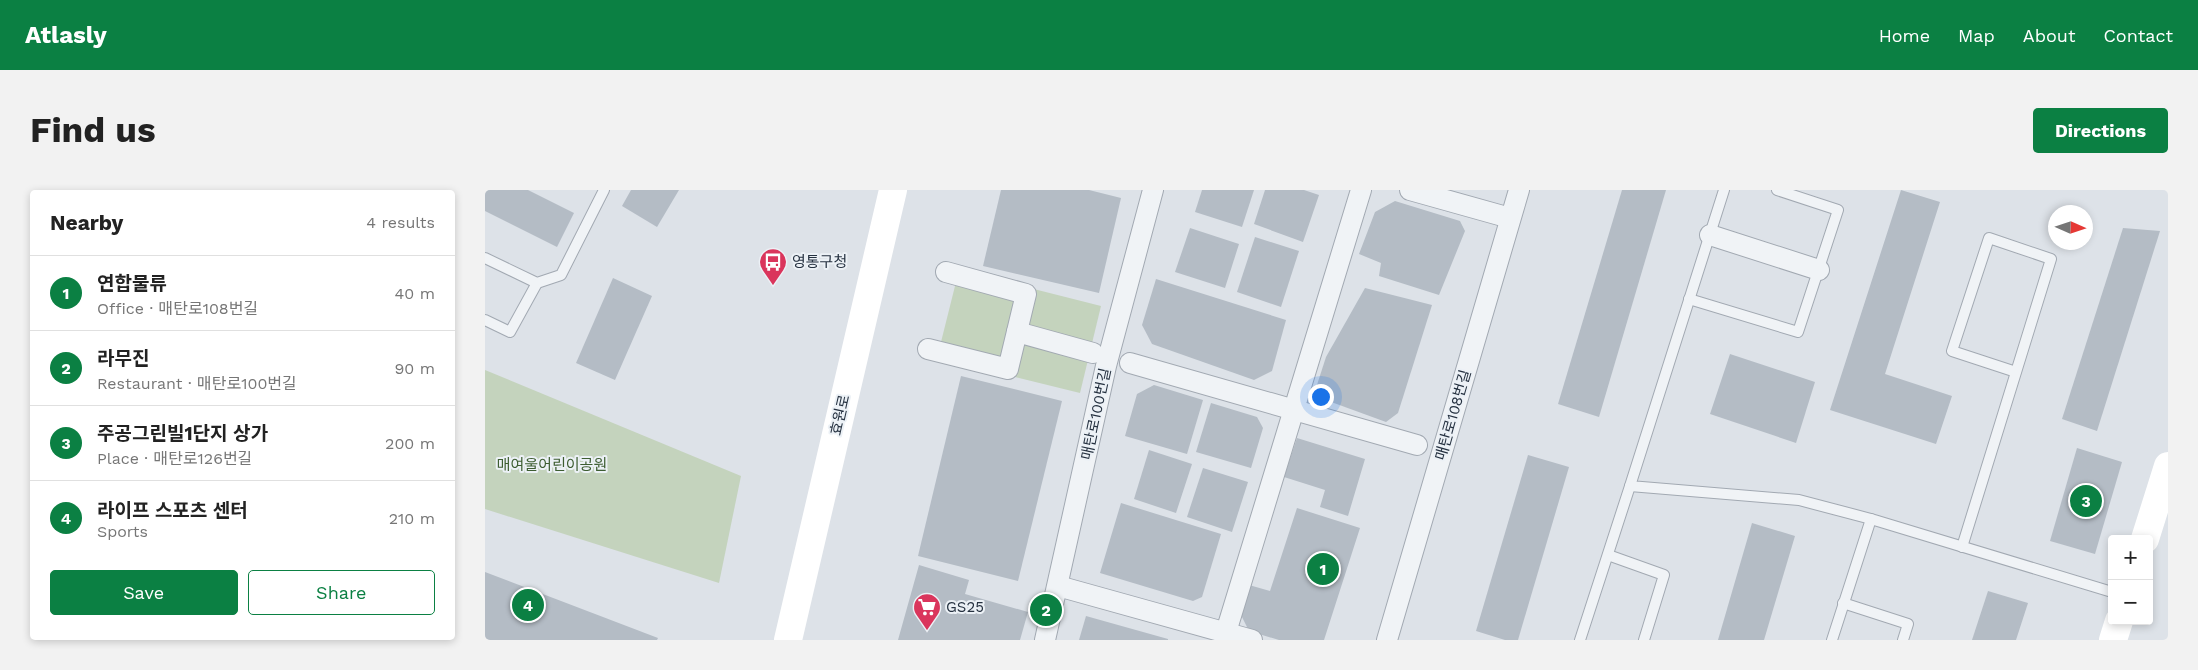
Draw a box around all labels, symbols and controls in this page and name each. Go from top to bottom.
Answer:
text: Atlasly [25,21,107,49]
text: Home [1879,25,1930,46]
text: Map [1958,25,1995,46]
text: About [2023,25,2075,46]
text: Contact [2103,25,2173,46]
button: Directions [2033,108,2168,153]
text: Find us [30,109,156,151]
north arrow [2048,205,2093,250]
text: Nearby [50,210,123,235]
text: 4 results [366,213,435,232]
bus stop icon: 영통구청 [758,247,788,286]
place label: 영통구청 [792,253,847,271]
text: 연합물류 [97,272,167,295]
text: 1 [63,284,69,303]
text: 40 m [395,284,435,303]
text: Office · 매탄로108번길 [97,299,258,318]
text: 라무진 [97,347,149,370]
text: 2 [61,359,71,378]
text: 90 m [394,359,435,378]
street label: 매탄로100번길 [1077,366,1115,462]
street label: 매탄로108번길 [1431,368,1475,462]
text: Restaurant · 매탄로100번길 [97,374,297,393]
your location [1308,384,1334,410]
street label: 효원로 [827,393,853,437]
text: 주공그린빌1단지 상가 [97,422,268,445]
text: 3 [61,434,71,453]
text: 200 m [385,434,435,453]
text: Place · 매탄로126번길 [97,449,252,468]
park label: 매여울어린이공원 [497,456,607,474]
pin: 3 [2070,482,2102,520]
text: 라이프 스포츠 센터 [97,499,248,522]
text: 4 [61,509,71,528]
text: 210 m [389,509,435,528]
text: Sports [97,522,148,541]
map controls [2108,535,2153,625]
button: + [2108,535,2153,580]
pin: 1 [1307,550,1339,588]
button: Save [50,570,238,615]
button: Share [248,570,435,615]
button: − [2108,580,2153,625]
pin: 4 [512,586,544,624]
pin: 2 [1030,591,1062,629]
supermarket icon: GS25 [912,592,942,631]
place label: GS25 [946,598,984,616]

